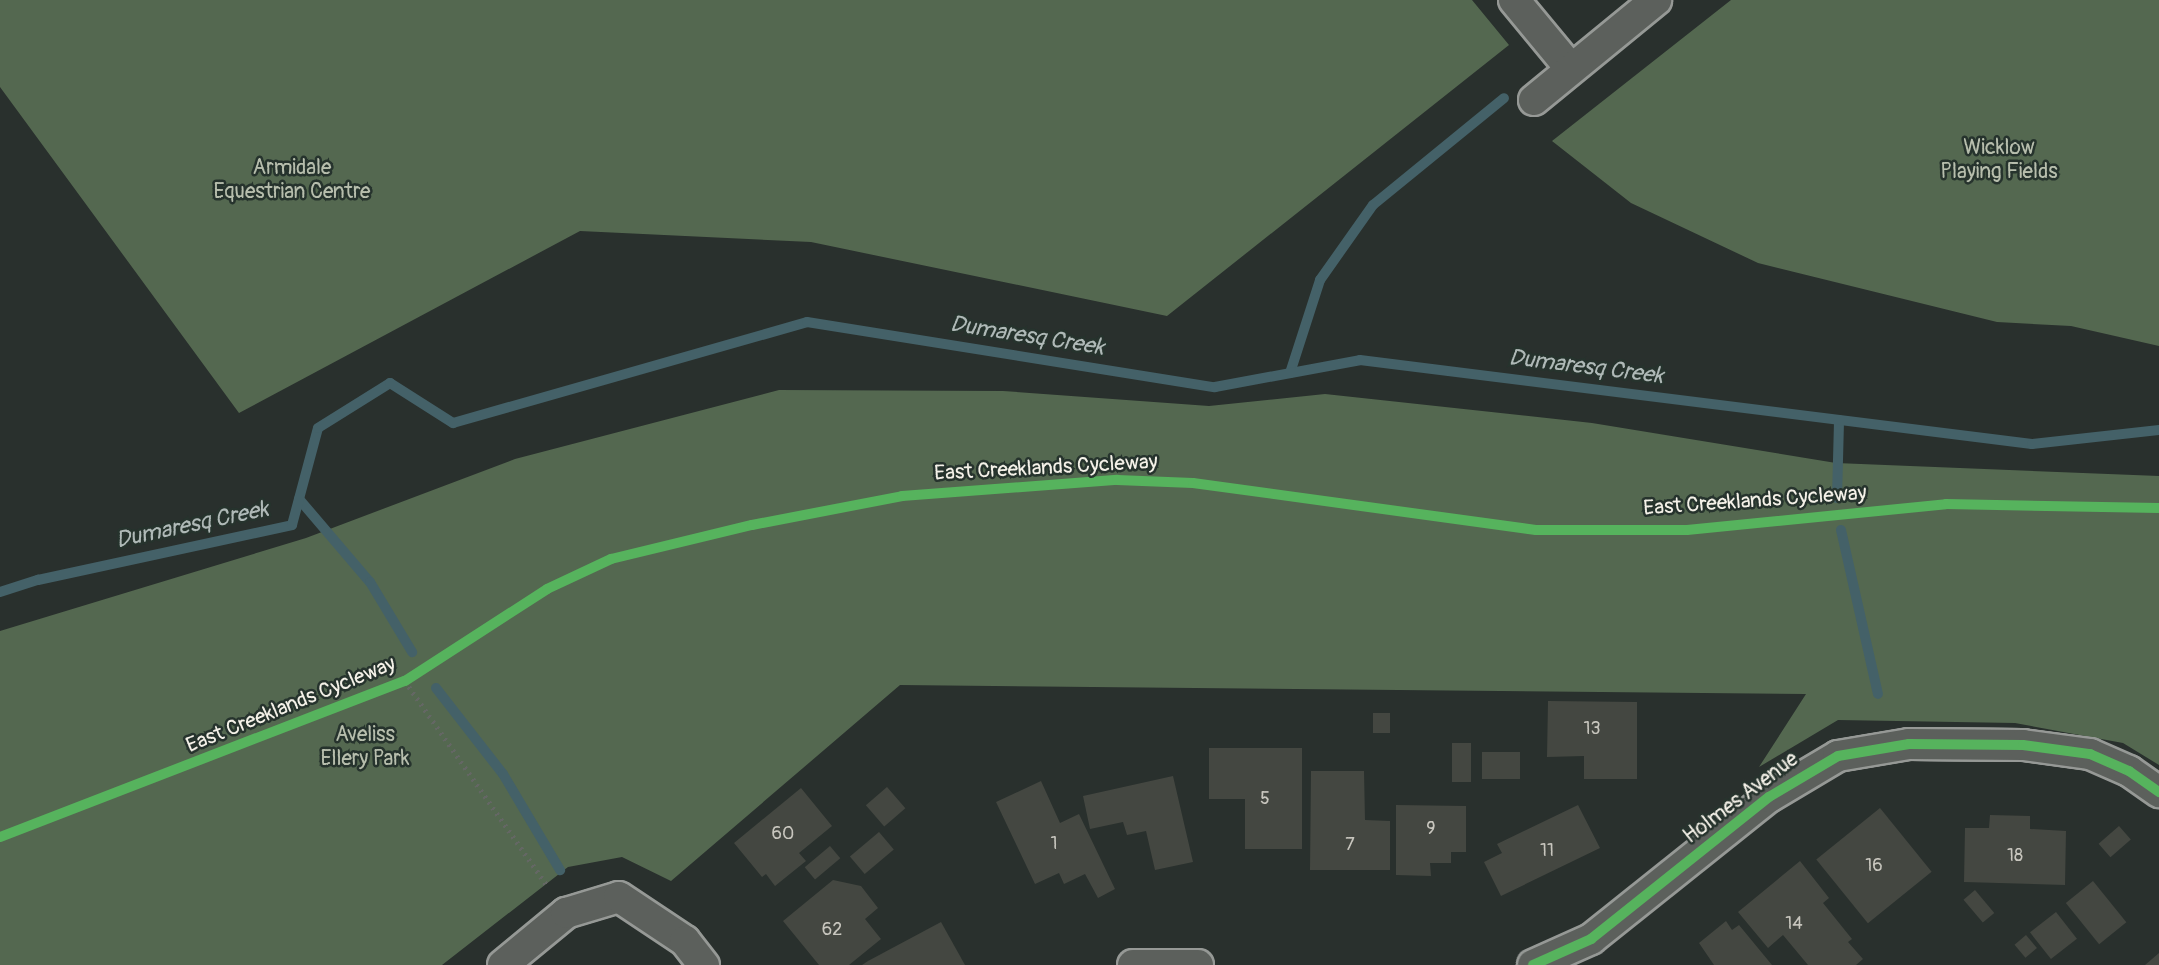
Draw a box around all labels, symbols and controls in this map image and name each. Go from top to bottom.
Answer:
park label: Wicklow Playing Fields [1940,135,2058,185]
park label: Armidale Equestrian Centre [214,155,370,205]
water label: Dumaresq Creek [948,310,1106,362]
water label: Dumaresq Creek [1507,344,1665,390]
street label: East Creeklands Cycleway [934,450,1158,486]
street label: East Creeklands Cycleway [1643,481,1867,521]
water label: Dumaresq Creek [113,495,271,555]
street label: East Creeklands Cycleway [183,651,399,759]
house number: 13 [1583,718,1601,740]
park label: Aveliss Ellery Park [320,722,410,772]
street label: Holmes Avenue [1679,747,1803,849]
house number: 5 [1260,788,1270,810]
house number: 9 [1426,818,1436,840]
house number: 60 [772,823,794,845]
house number: 1 [1050,833,1058,855]
house number: 7 [1345,834,1355,856]
house number: 11 [1540,840,1554,862]
house number: 18 [2007,845,2023,867]
house number: 16 [1865,855,1883,877]
house number: 14 [1785,913,1803,935]
house number: 62 [822,919,842,941]

